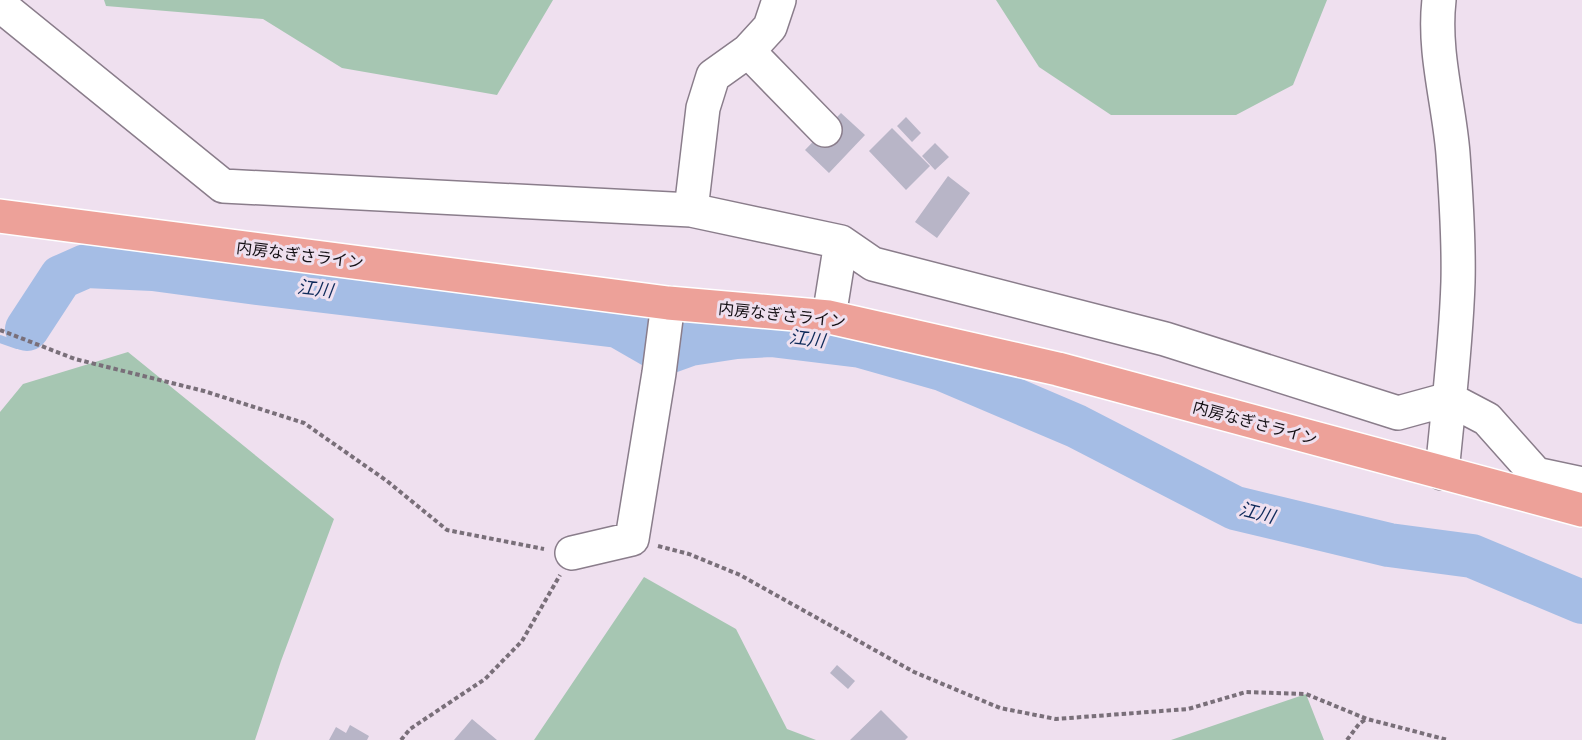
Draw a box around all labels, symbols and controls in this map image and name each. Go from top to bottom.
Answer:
street label: 内房なぎさライン [235,238,365,272]
water label: 江川 [296,276,336,302]
street label: 内房なぎさライン [717,299,847,331]
water label: 江川 [788,326,828,352]
street label: 内房なぎさライン [1191,397,1319,449]
water label: 江川 [1237,498,1279,529]

